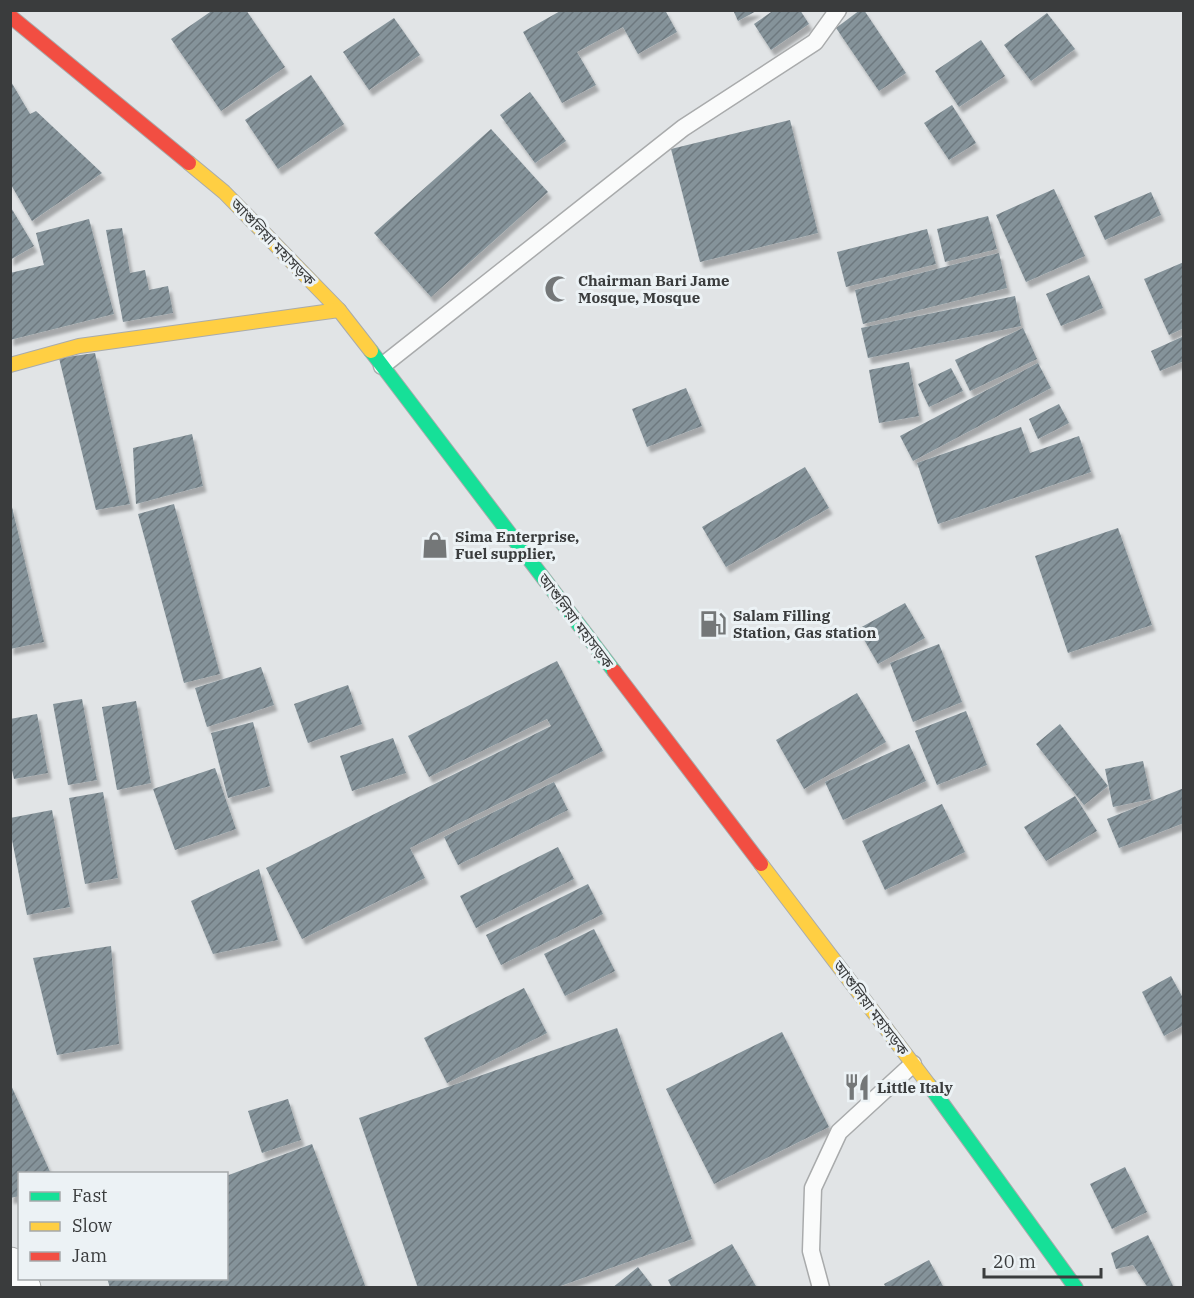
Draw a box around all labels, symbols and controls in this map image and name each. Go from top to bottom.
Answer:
street label: আশুলিয়া মহাসড়ক [226,194,320,290]
place label: Chairman Bari Jame Mosque, Mosque [578,271,730,307]
mosque icon: Chairman Bari Jame Mosque, Mosque [543,274,573,304]
place label: Sima Enterprise, Fuel supplier, [455,527,579,563]
shop icon: Sima Enterprise, Fuel supplier, [420,530,450,560]
street label: আশুলিয়া মহাসড়ক [534,569,618,673]
place label: Salam Filling Station, Gas station [733,606,877,642]
fuel station icon: Salam Filling Station, Gas station [698,609,728,639]
street label: আশুলিয়া মহাসড়ক [829,956,913,1060]
restaurant icon: Little Italy [842,1072,872,1102]
place label: Little Italy [877,1078,953,1097]
legend [18,1172,228,1280]
text: Fast [72,1184,107,1207]
text: Slow [72,1214,112,1237]
scale bar [984,1241,1101,1279]
text: Jam [72,1244,107,1267]
text: 20 m [993,1250,1036,1273]

